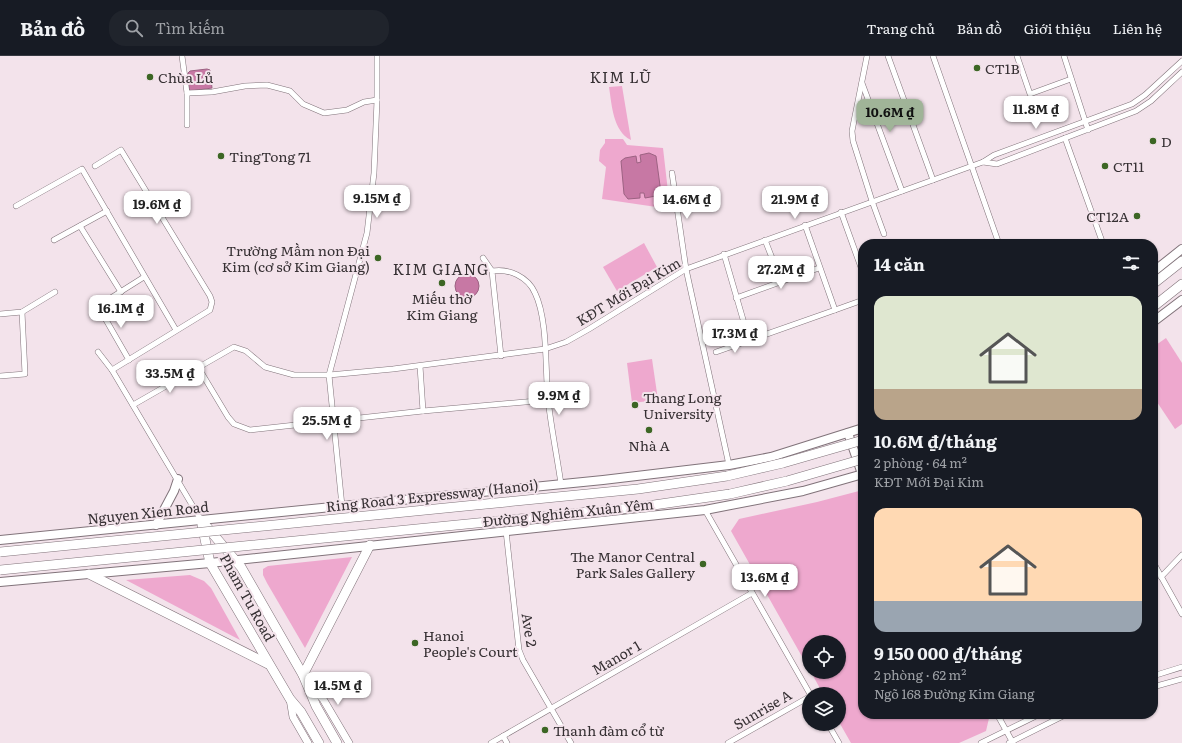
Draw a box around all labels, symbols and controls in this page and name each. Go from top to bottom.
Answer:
search box [109,10,389,46]
text: Bản đồ [20,14,85,42]
text: Tìm kiếm [155,16,225,39]
icon: search [123,17,145,39]
text: Trang chủ [866,18,935,38]
text: Bản đồ [957,18,1002,38]
text: Giới thiệu [1024,18,1091,38]
text: Liên hệ [1113,18,1162,38]
place label: CT1B [985,58,1020,78]
marker: CT1B [972,63,982,73]
district label: KIM LŨ [590,65,652,88]
place label: Chùa Lủ [158,67,213,87]
marker: Chùa Lủ [145,72,155,82]
pin: 11.8M ₫ [999,96,1073,130]
pin: 10.6M ₫ [853,99,927,133]
text: 11.8M ₫ [1013,99,1059,118]
text: 10.6M ₫ [865,102,915,121]
place label: D [1161,131,1172,151]
marker: D [1148,136,1158,146]
place label: TingTong 71 [229,146,311,166]
marker: TingTong 71 [216,151,226,161]
place label: CT11 [1113,156,1144,176]
marker: CT11 [1100,161,1110,171]
pin: 9.15M ₫ [340,185,414,219]
pin: 14.6M ₫ [650,186,724,220]
pin: 21.9M ₫ [758,186,832,220]
text: 9.15M ₫ [353,188,401,207]
text: 14.6M ₫ [663,189,711,208]
text: 21.9M ₫ [771,189,819,208]
pin: 19.6M ₫ [120,191,194,225]
text: 19.6M ₫ [133,194,181,213]
place label: CT12A [1086,206,1130,226]
marker: CT12A [1132,211,1142,221]
place label: Trường Mầm non Đại Kim (cơ sở Kim Giang) [222,240,370,276]
text: 14 căn [874,251,925,276]
street label: KĐT Mới Đại Kim [572,252,684,330]
icon: filters [1120,252,1142,274]
marker: Trường Mầm non Đại Kim (cơ sở Kim Giang) [373,253,383,263]
pin: 27.2M ₫ [744,256,818,290]
district label: KIM GIANG [393,257,489,280]
text: 27.2M ₫ [757,259,805,278]
marker: Miếu thờ Kim Giang [437,278,447,288]
place label: Miếu thờ Kim Giang [406,288,478,324]
pin: 16.1M ₫ [84,295,158,329]
text: 16.1M ₫ [98,298,144,317]
pin: 17.3M ₫ [698,320,772,354]
icon: home [972,322,1044,394]
text: 17.3M ₫ [712,323,758,342]
pin: 33.5M ₫ [133,360,207,394]
text: 33.5M ₫ [145,363,195,382]
pin: 9.9M ₫ [526,382,592,416]
text: 9.9M ₫ [537,385,581,404]
place label: Thang Long University [643,387,722,423]
marker: Thang Long University [630,400,640,410]
pin: 25.5M ₫ [290,407,364,441]
text: 25.5M ₫ [302,410,352,429]
marker: Nhà A [644,425,654,435]
text: 10.6M ₫/tháng [874,428,997,453]
place label: Nhà A [628,435,670,455]
text: 2 phòng · 64 m² [874,453,967,472]
text: KĐT Mới Đại Kim [874,472,984,491]
street label: Ring Road 3 Expressway (Hanoi) [325,474,539,516]
street label: Đường Nghiêm Xuân Yêm [482,493,655,531]
street label: Nguyen Xien Road [86,496,210,528]
icon: home [972,534,1044,606]
place label: The Manor Central Park Sales Gallery [570,546,696,582]
street label: Pham Tu Road [216,550,281,645]
marker: The Manor Central Park Sales Gallery [698,559,708,569]
pin: 13.6M ₫ [728,564,802,598]
text: 13.6M ₫ [741,567,789,586]
street label: Ave 2 [517,612,543,648]
place label: Hanoi People's Court [423,625,518,661]
street label: Manor 1 [588,635,644,679]
map controls [802,635,846,731]
button: locate [802,635,846,679]
marker: Hanoi People's Court [410,638,420,648]
text: 9 150 000 ₫/tháng [874,640,1022,665]
text: 2 phòng · 62 m² [874,665,966,684]
pin: 14.5M ₫ [301,672,375,706]
text: 14.5M ₫ [314,675,362,694]
street label: Sunrise A [729,684,795,734]
text: Ngõ 168 Đường Kim Giang [874,684,1035,703]
button: layers [802,687,846,731]
place label: Thanh đàm cổ từ [553,720,665,740]
marker: Thanh đàm cổ từ [540,725,550,735]

